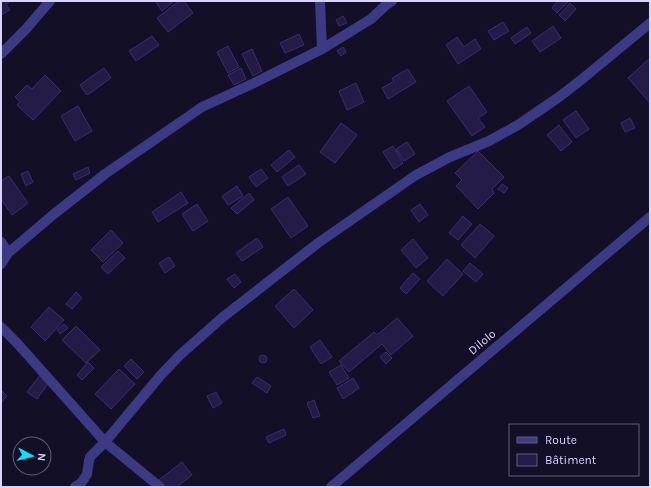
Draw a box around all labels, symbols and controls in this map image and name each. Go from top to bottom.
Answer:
street label: Dilolo [465,327,499,357]
legend [509,424,639,476]
text: Route [545,433,577,447]
north arrow [12,436,52,476]
text: N [34,452,48,462]
text: Bâtiment [545,453,597,467]

